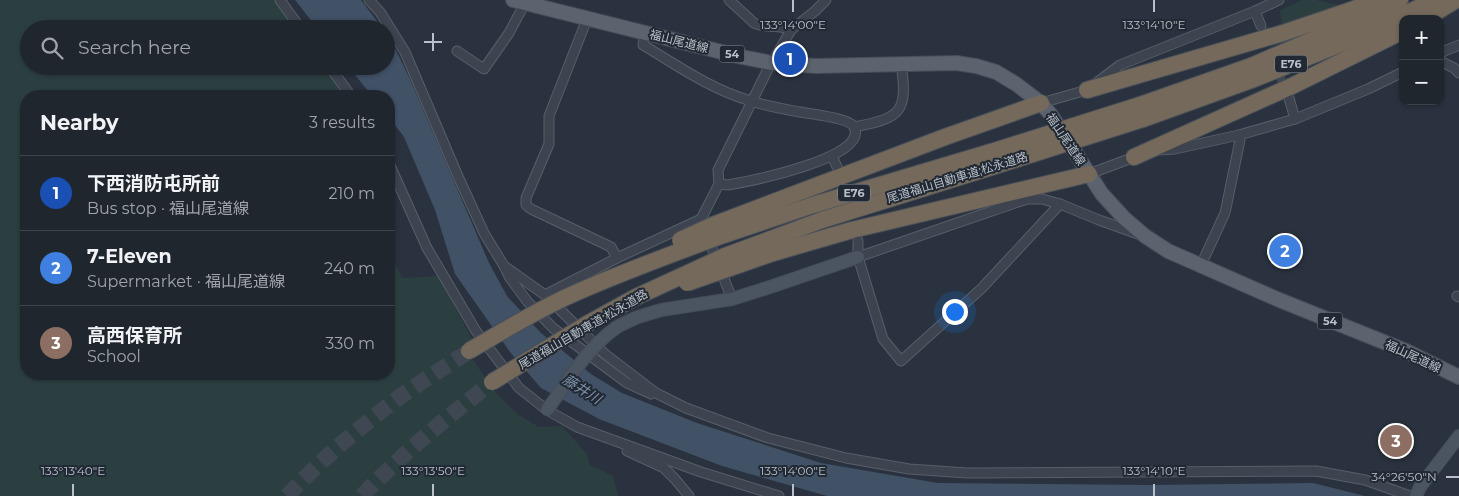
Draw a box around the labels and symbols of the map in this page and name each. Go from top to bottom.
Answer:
text: 133°14'00"E [760,17,826,32]
text: 133°14'10"E [1123,17,1185,32]
street label: 福山尾道線 [648,26,710,56]
pin: 1 [774,40,806,78]
road number: 54 [720,46,744,62]
road number: E76 [1275,56,1307,72]
street label: 福山尾道線 [1043,110,1089,168]
street label: 尾道福山自動車道;松永道路 [885,148,1029,206]
road number: E76 [838,184,870,202]
pin: 2 [1269,232,1301,270]
street label: 尾道福山自動車道;松永道路 [516,286,650,372]
your location [942,299,968,325]
road number: 54 [1318,312,1342,330]
street label: 福山尾道線 [1383,337,1443,375]
water label: 藤井川 [559,370,606,409]
pin: 3 [1380,422,1412,460]
text: 133°13'40"E [41,463,105,478]
text: 133°13'50"E [401,463,465,478]
text: 133°14'00"E [760,463,826,478]
text: 133°14'10"E [1123,463,1185,478]
text: 34°26'50"N [1371,469,1437,484]

